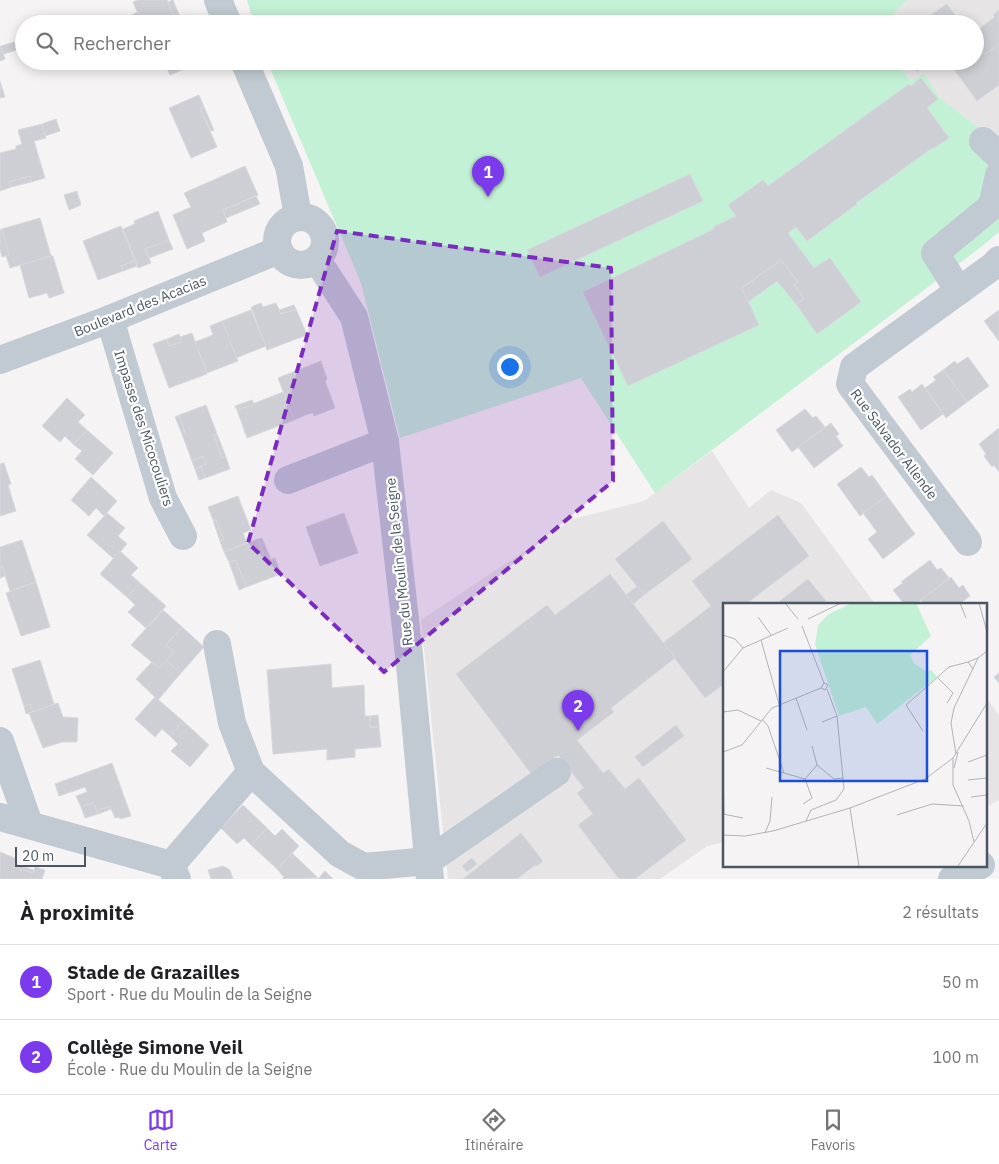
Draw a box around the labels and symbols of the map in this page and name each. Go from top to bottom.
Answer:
pin: 1 [472,156,504,197]
street label: Boulevard des Acacias [71,271,209,341]
street label: Impasse des Micocouliers [110,348,178,509]
your location [497,354,523,380]
street label: Rue Salvador Allende [847,385,942,503]
street label: Rue du Moulin de la Seigne [381,477,417,647]
inset map [723,603,986,866]
pin: 2 [562,690,594,731]
scale bar [15,844,86,867]

